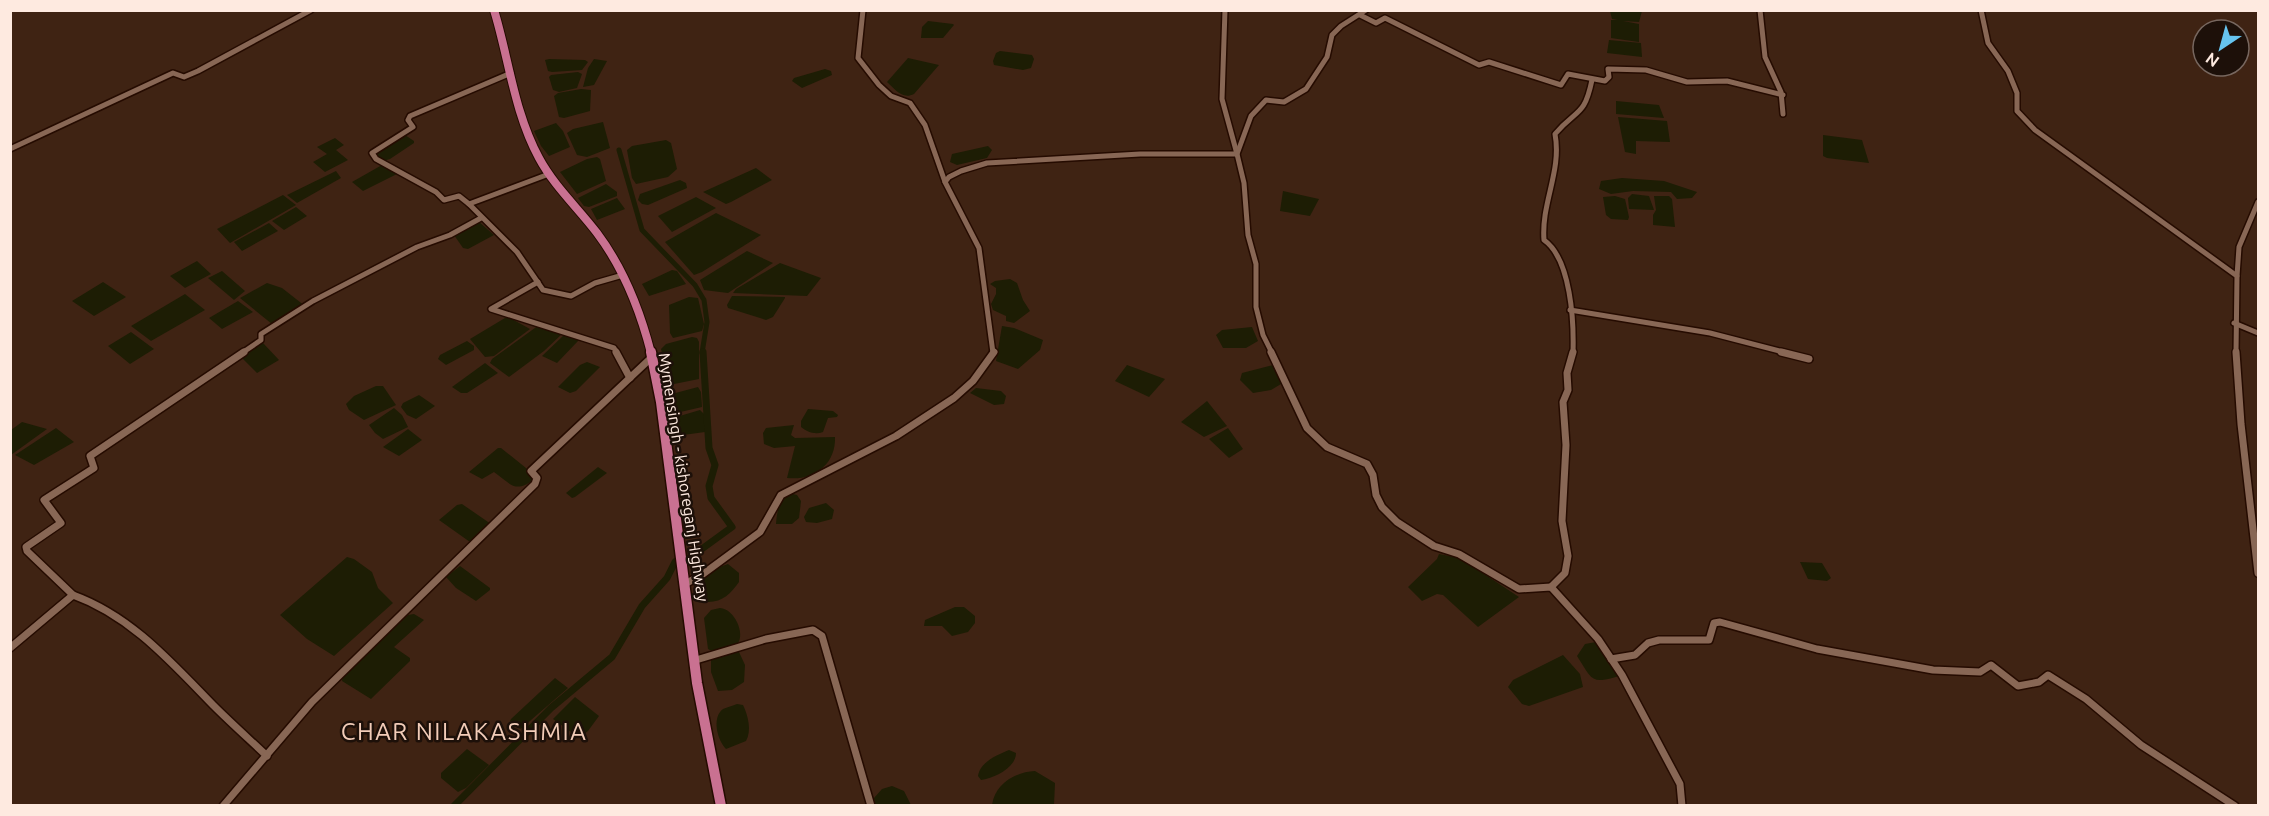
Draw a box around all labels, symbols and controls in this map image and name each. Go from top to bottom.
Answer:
north arrow [2191,18,2251,78]
text: N [2202,49,2222,71]
street label: Mymensingh - kishoreganj Highway [655,351,713,603]
district label: CHAR NILAKASHMIA [341,718,587,745]

